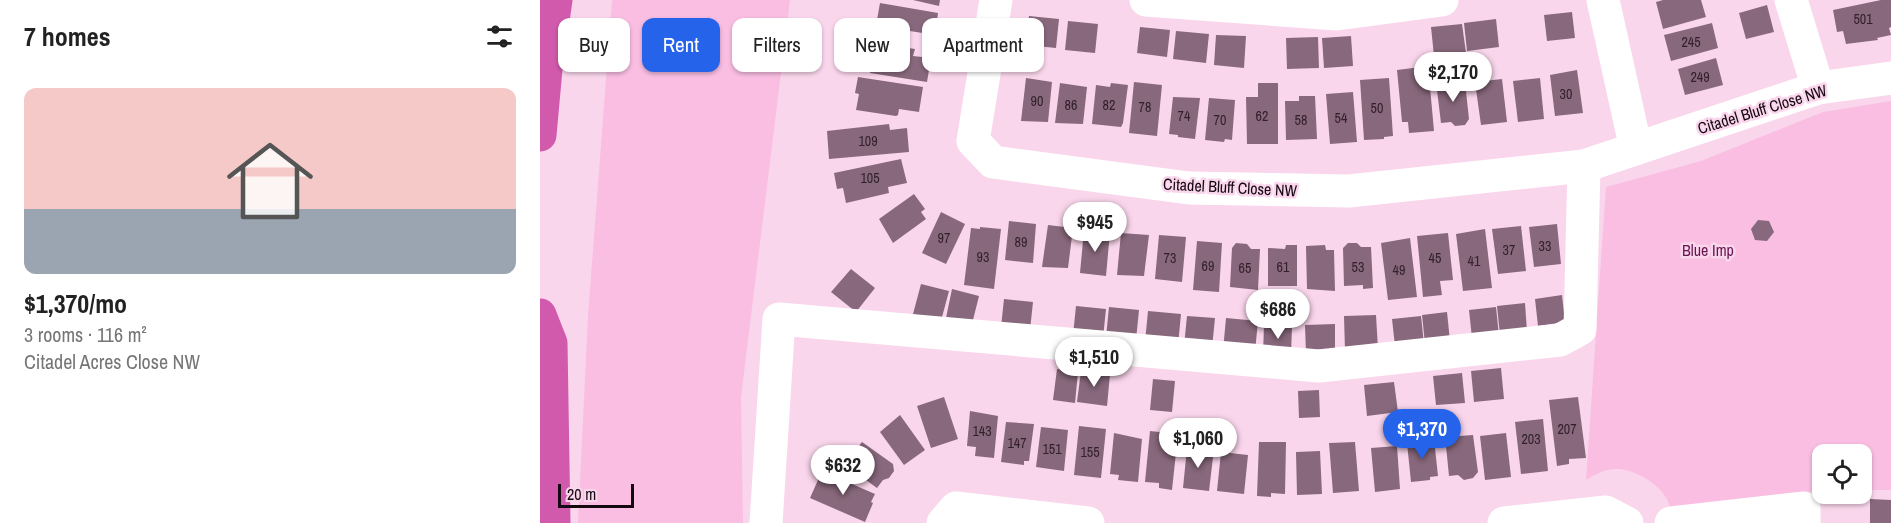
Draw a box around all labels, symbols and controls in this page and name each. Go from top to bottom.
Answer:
house number: 501 [1853,10,1873,28]
chip: Buy [558,18,630,72]
chip: Rent [642,18,720,72]
chip: Filters [732,18,822,72]
chip: New [834,18,910,72]
chip: Apartment [922,18,1044,72]
text: 7 homes [24,19,111,54]
icon: filters [483,20,516,53]
house number: 245 [1681,33,1701,51]
pin: $2,170 [1404,52,1502,103]
text: $2,170 [1428,58,1478,85]
house number: 249 [1690,68,1710,86]
street label: Citadel Bluff Close NW [1695,79,1830,139]
house number: 30 [1560,85,1572,103]
house number: 90 [1031,92,1043,110]
house number: 86 [1065,96,1077,114]
house number: 82 [1103,96,1115,114]
house number: 78 [1139,98,1151,116]
house number: 50 [1371,99,1383,117]
house number: 74 [1178,107,1191,125]
house number: 62 [1256,107,1268,125]
house number: 54 [1335,109,1348,127]
house number: 70 [1214,111,1226,129]
house number: 58 [1295,111,1307,129]
icon: home [216,127,324,235]
house number: 109 [858,132,878,150]
house number: 105 [860,169,880,187]
street label: Citadel Bluff Close NW [1163,173,1298,202]
pin: $945 [1059,202,1131,253]
text: $945 [1077,208,1113,235]
house number: 97 [938,229,950,247]
house number: 89 [1015,233,1027,251]
house number: 33 [1539,237,1551,255]
park label: Blue Imp [1682,239,1734,261]
house number: 37 [1503,241,1515,259]
house number: 93 [977,248,989,266]
house number: 73 [1164,249,1176,267]
house number: 45 [1429,249,1441,267]
house number: 41 [1468,252,1481,270]
house number: 69 [1202,257,1214,275]
house number: 61 [1277,258,1290,276]
house number: 53 [1352,258,1364,276]
house number: 65 [1239,259,1251,277]
house number: 49 [1393,261,1405,279]
text: $1,370/mo [24,286,127,321]
pin: $686 [1242,289,1314,340]
text: $686 [1260,295,1296,322]
text: 3 rooms · 116 m² [24,321,147,348]
pin: $1,510 [1045,337,1143,388]
text: $1,510 [1069,343,1119,370]
text: Citadel Acres Close NW [24,348,200,375]
pin: $1,370 [1373,409,1471,460]
text: $1,370 [1397,415,1447,442]
pin: $1,060 [1149,418,1247,469]
house number: 207 [1557,420,1577,438]
house number: 143 [972,422,992,440]
text: $1,060 [1173,424,1223,451]
house number: 203 [1521,430,1541,448]
house number: 147 [1007,434,1027,452]
house number: 151 [1042,440,1062,458]
house number: 155 [1080,443,1100,461]
map controls [1812,444,1872,504]
button: locate [1812,444,1872,504]
pin: $632 [807,445,879,496]
text: $632 [825,451,861,478]
scale bar [558,481,634,508]
text: 20 m [567,483,596,505]

